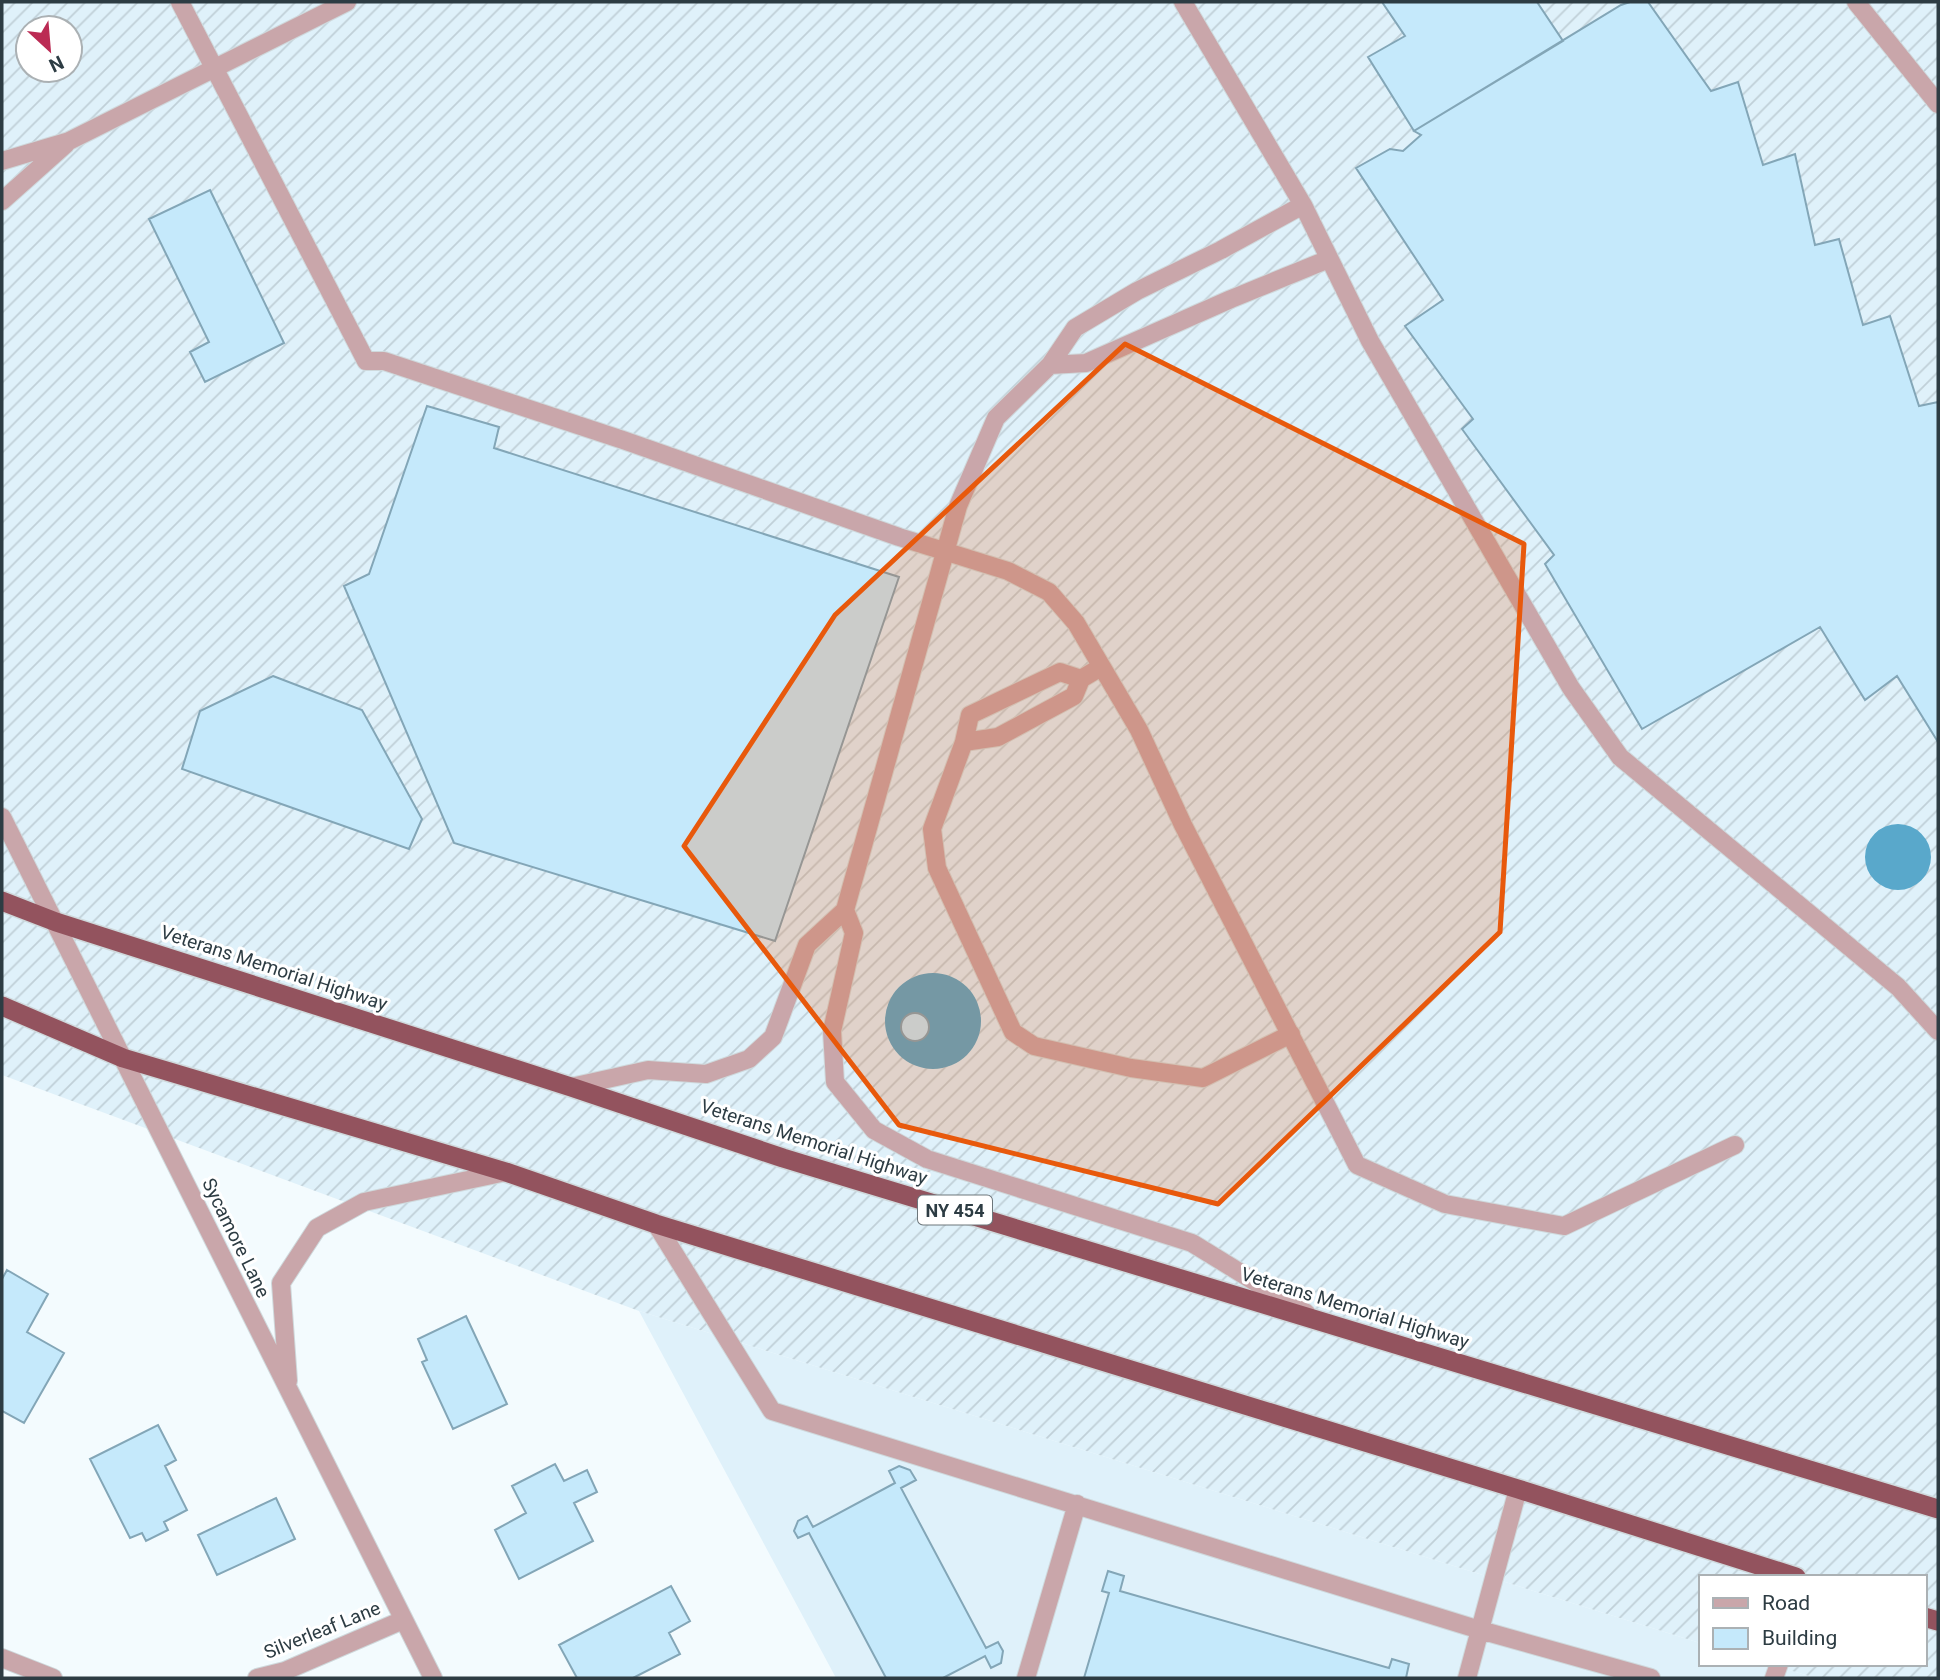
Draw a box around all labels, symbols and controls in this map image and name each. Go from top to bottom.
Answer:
north arrow [14,14,84,84]
text: N [45,51,67,77]
street label: Veterans Memorial Highway [158,920,390,1016]
street label: Veterans Memorial Highway [698,1094,930,1190]
street label: Sycamore Lane [197,1174,275,1302]
road number: NY 454 [918,1196,992,1224]
street label: Veterans Memorial Highway [1238,1262,1472,1354]
legend [1699,1575,1926,1666]
text: Road [1762,1591,1810,1615]
street label: Silverleaf Lane [260,1596,384,1664]
text: Building [1762,1626,1837,1650]

